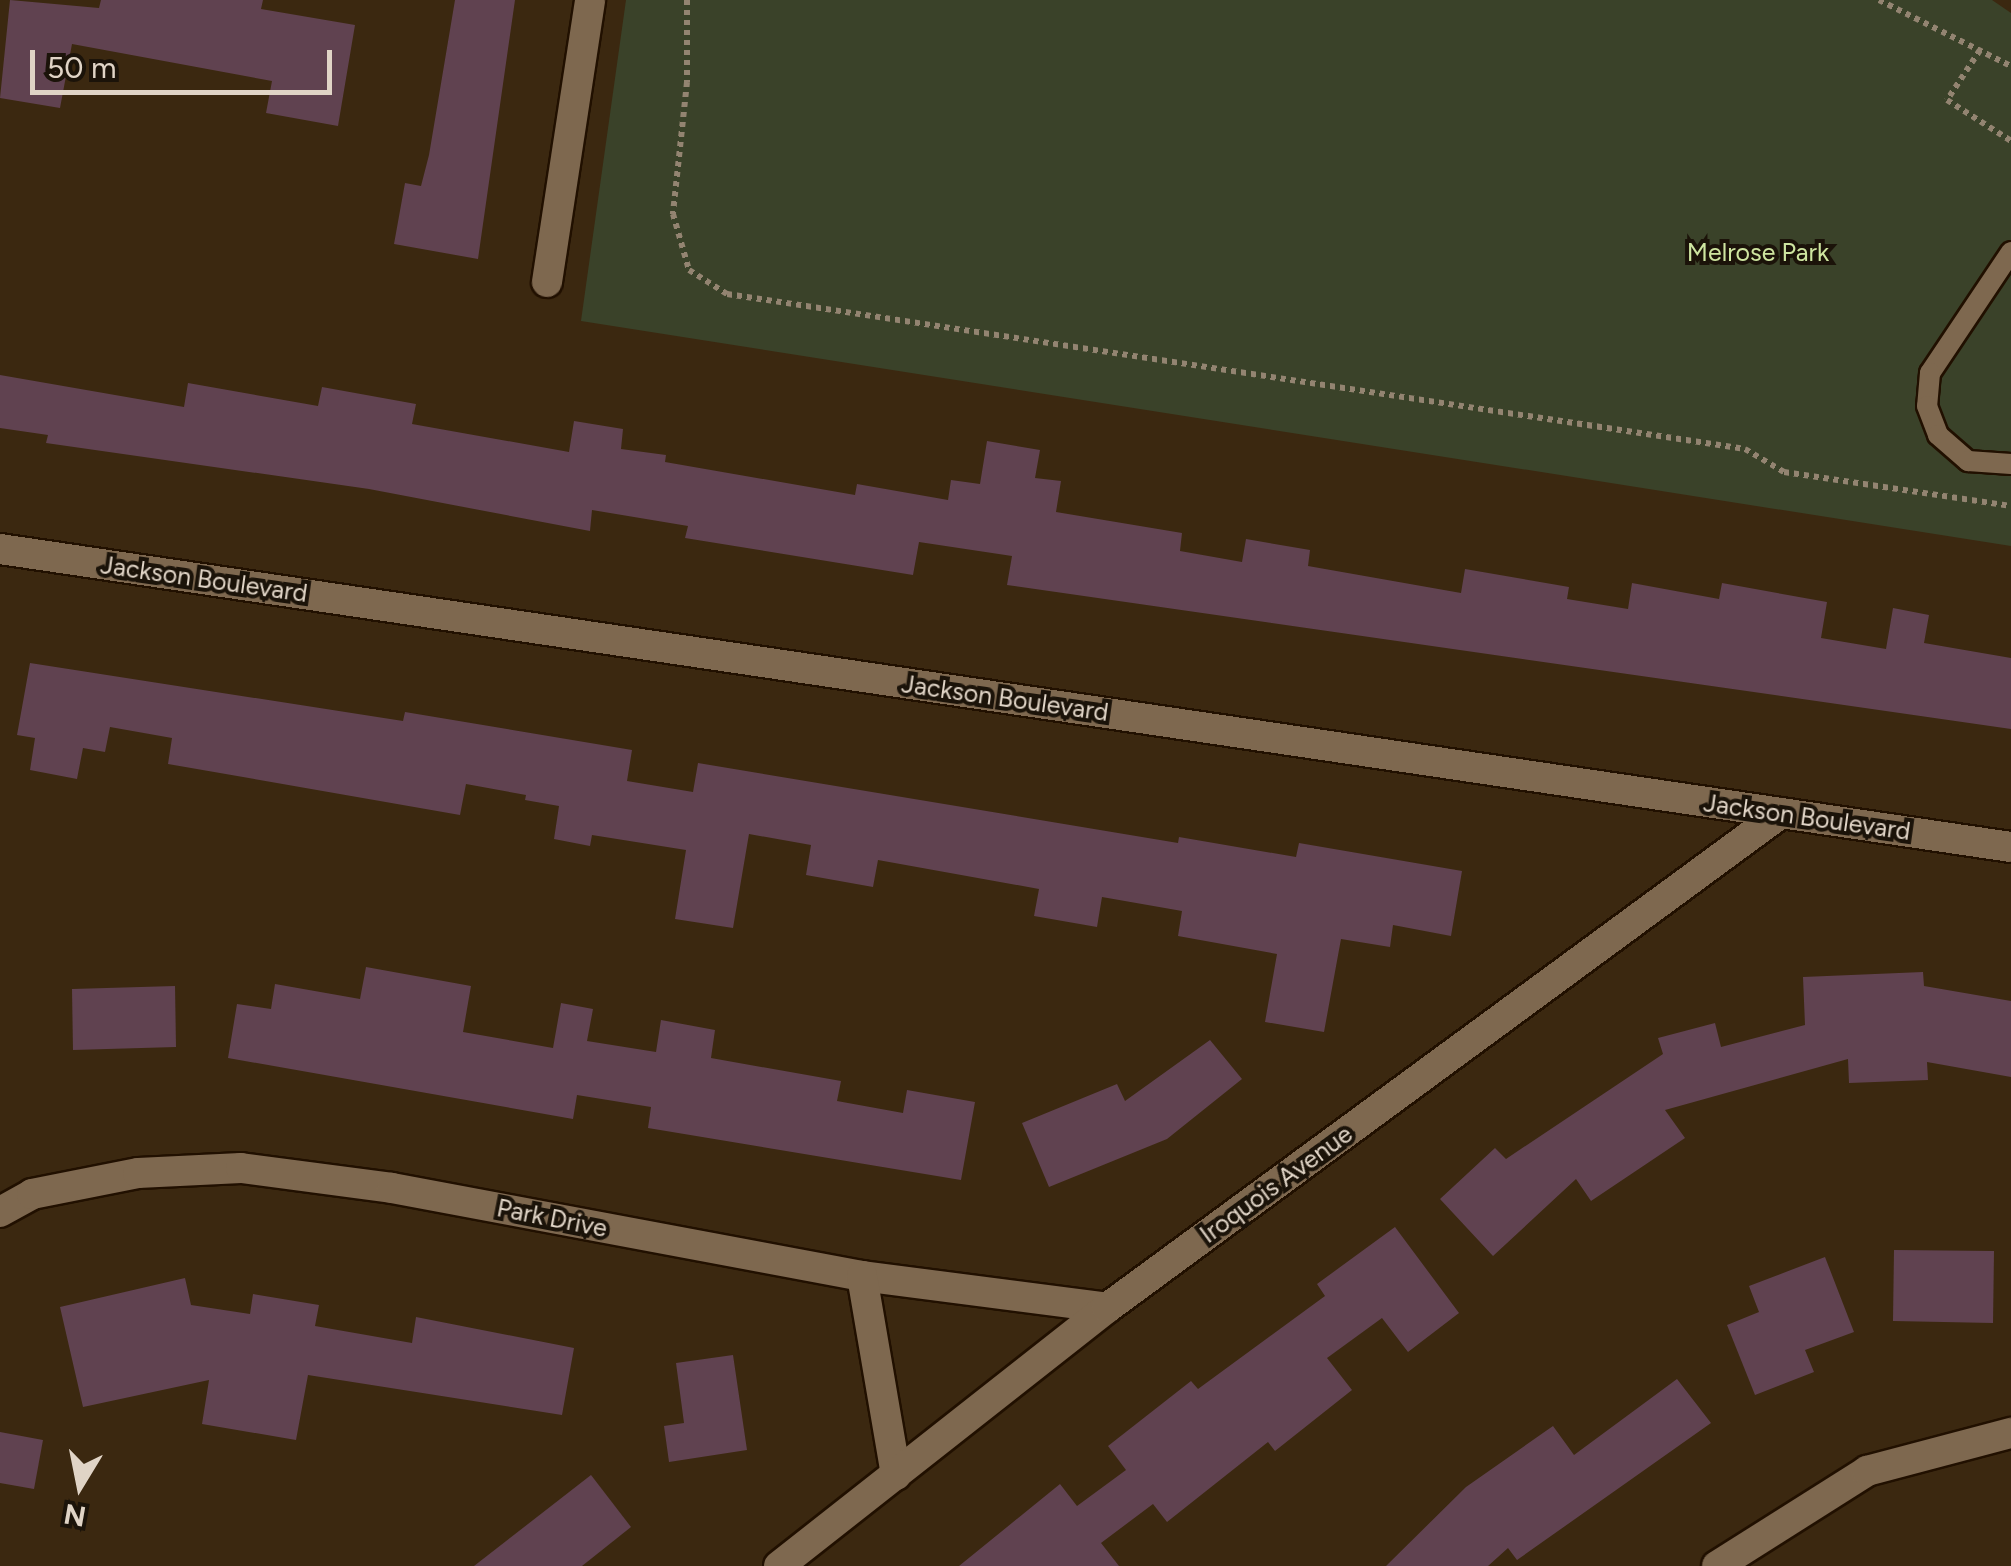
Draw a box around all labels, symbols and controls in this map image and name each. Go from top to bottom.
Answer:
scale bar [35,30,338,92]
text: 50 m [47,49,116,86]
park label: Melrose Park [1687,237,1829,267]
street label: Jackson Boulevard [99,550,309,608]
street label: Jackson Boulevard [900,669,1110,727]
street label: Jackson Boulevard [1702,788,1912,846]
street label: Iroquois Avenue [1194,1119,1358,1249]
street label: Park Drive [494,1193,610,1243]
north arrow [30,1436,130,1536]
text: N [61,1497,88,1534]

